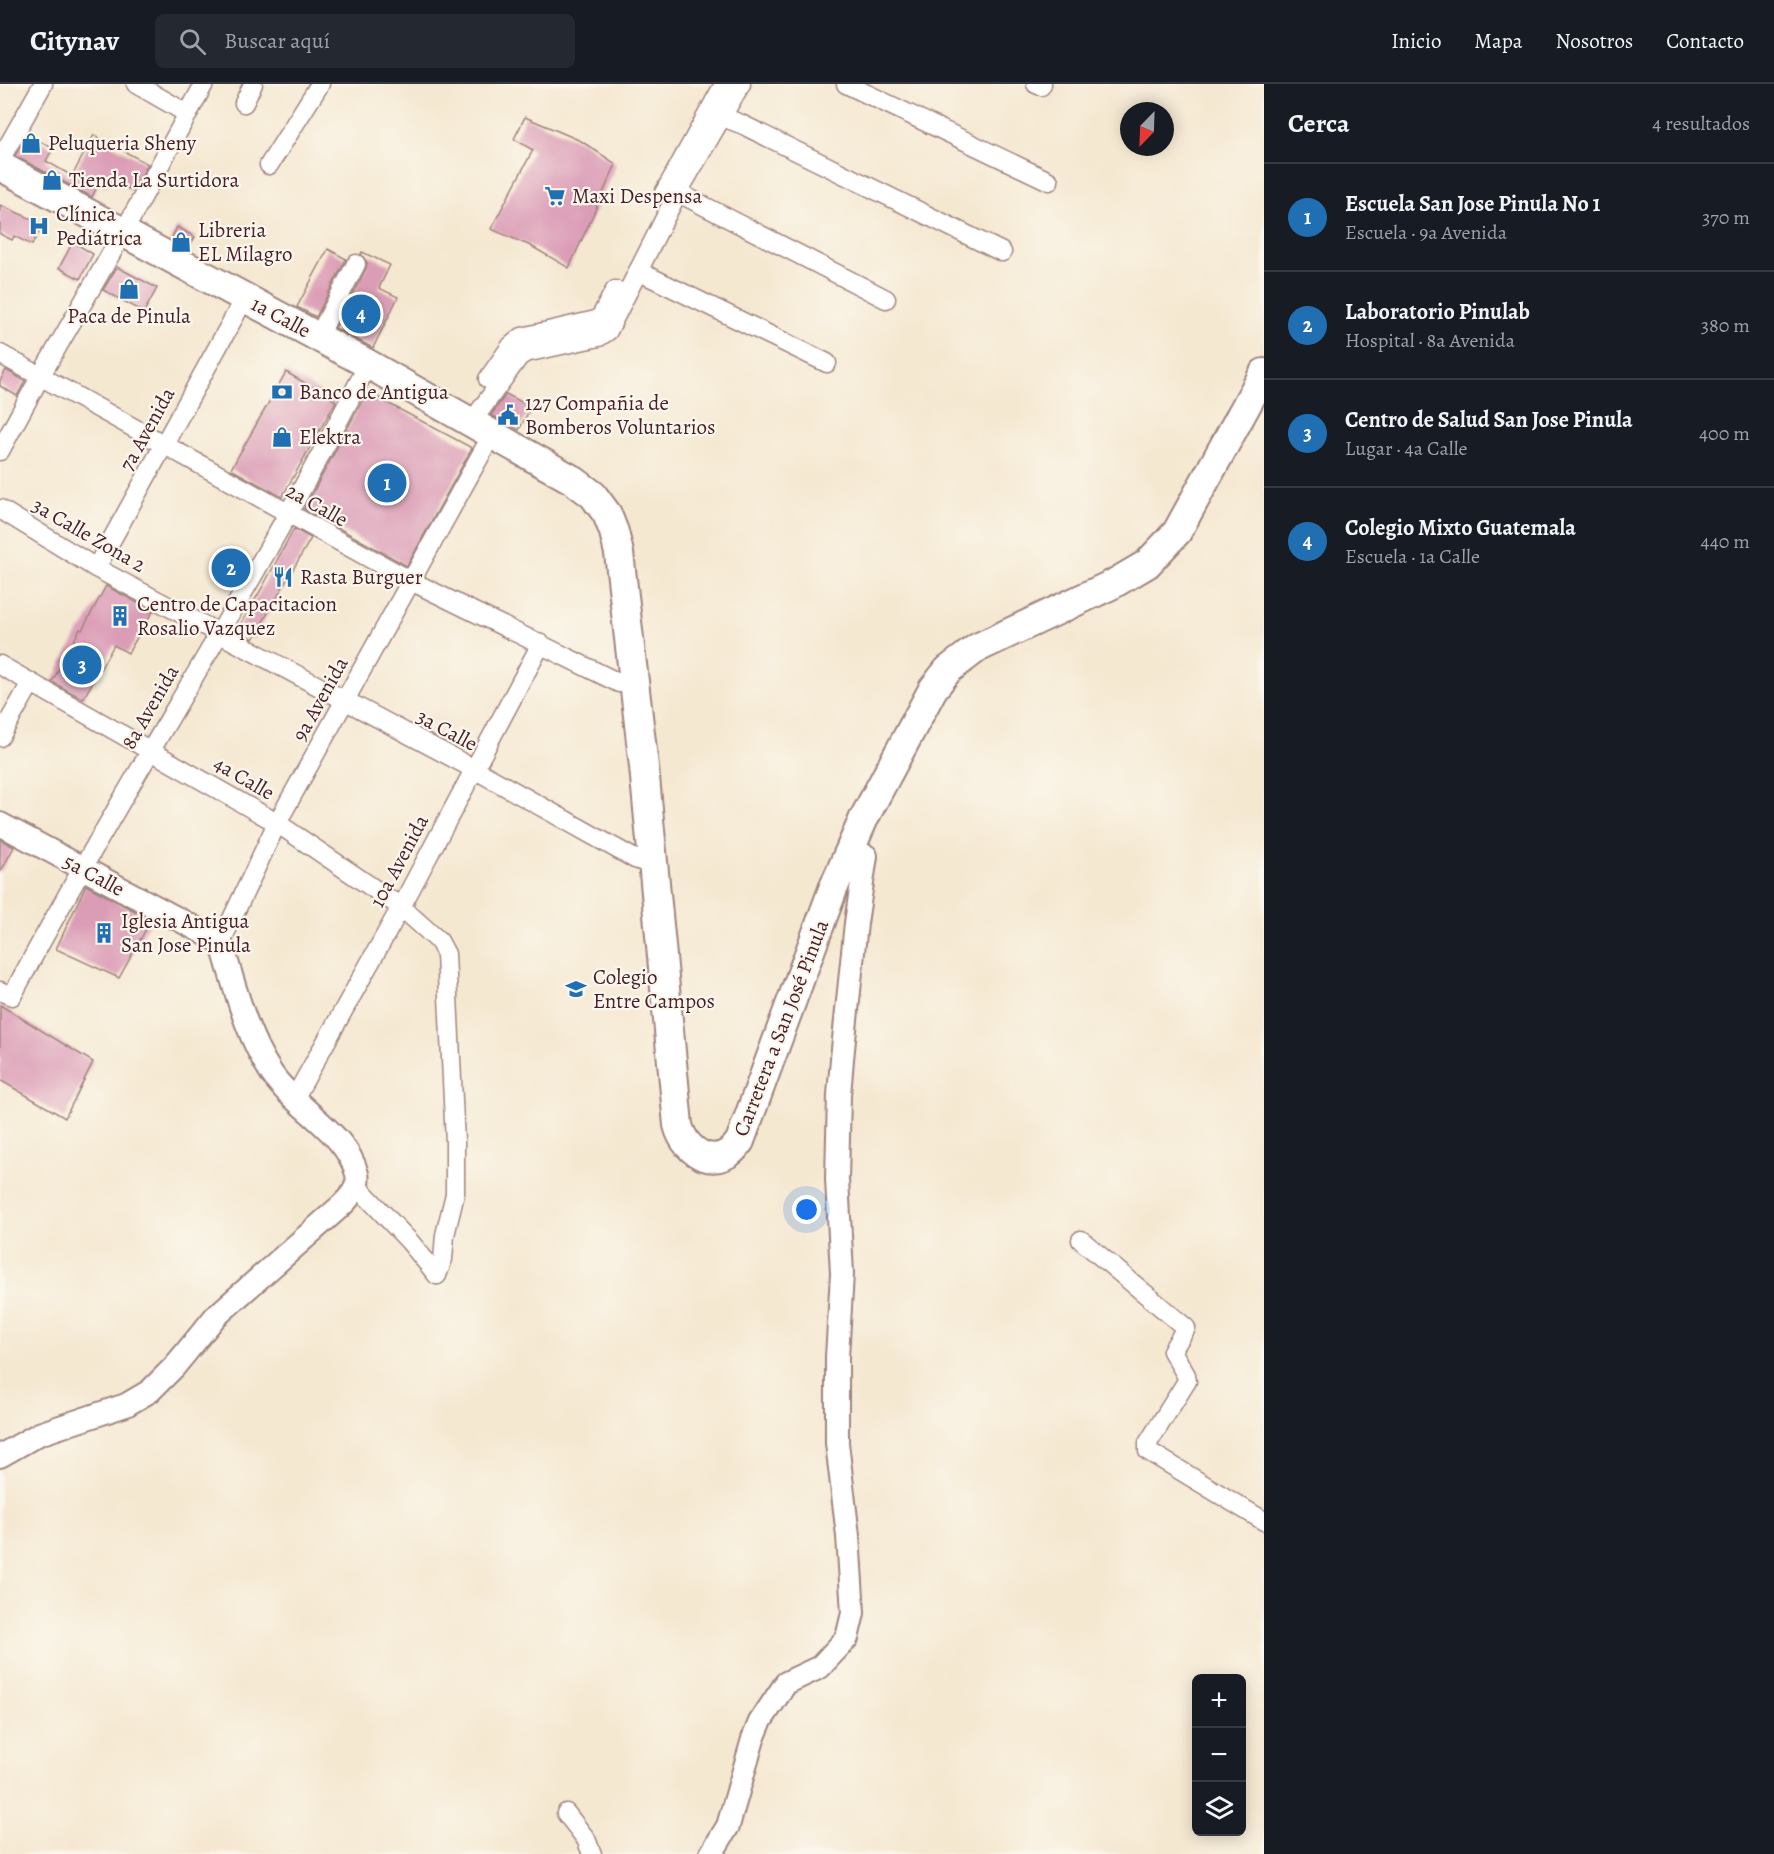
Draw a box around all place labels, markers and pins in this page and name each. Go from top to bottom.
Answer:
place label: Peluqueria Sheny [48,129,197,157]
shop icon: Peluqueria Sheny [19,131,43,155]
place label: Tienda La Surtidora [69,166,239,194]
shop icon: Tienda La Surtidora [40,168,64,192]
place label: Maxi Despensa [572,182,702,210]
supermarket icon: Maxi Despensa [543,184,567,208]
place label: Clínica Pediátrica [56,200,143,252]
hospital icon: Clínica Pediátrica [27,214,51,238]
place label: Libreria EL Milagro [198,216,292,268]
shop icon: Libreria EL Milagro [169,230,193,254]
shop icon: Paca de Pinula [117,277,141,301]
pin: 4 [342,292,380,336]
place label: Paca de Pinula [67,302,191,330]
place label: Banco de Antigua [299,378,449,406]
bank icon: Banco de Antigua [270,380,294,404]
place label: 127 Compañia de Bomberos Voluntarios [525,389,716,441]
public building icon: 127 Compañia de Bomberos Voluntarios [496,403,520,427]
place label: Elektra [299,423,361,451]
shop icon: Elektra [270,425,294,449]
pin: 1 [368,460,406,506]
pin: 2 [212,546,250,590]
place label: Rasta Burguer [300,563,423,591]
restaurant icon: Rasta Burguer [271,565,295,589]
place label: Centro de Capacitacion Rosalio Vazquez [137,590,337,642]
building icon: Centro de Capacitacion Rosalio Vazquez [108,604,132,628]
pin: 3 [62,642,101,688]
place label: Iglesia Antigua San Jose Pinula [121,907,251,959]
building icon: Iglesia Antigua San Jose Pinula [92,921,116,945]
place label: Colegio Entre Campos [593,963,715,1015]
school or university icon: Colegio Entre Campos [564,977,588,1001]

